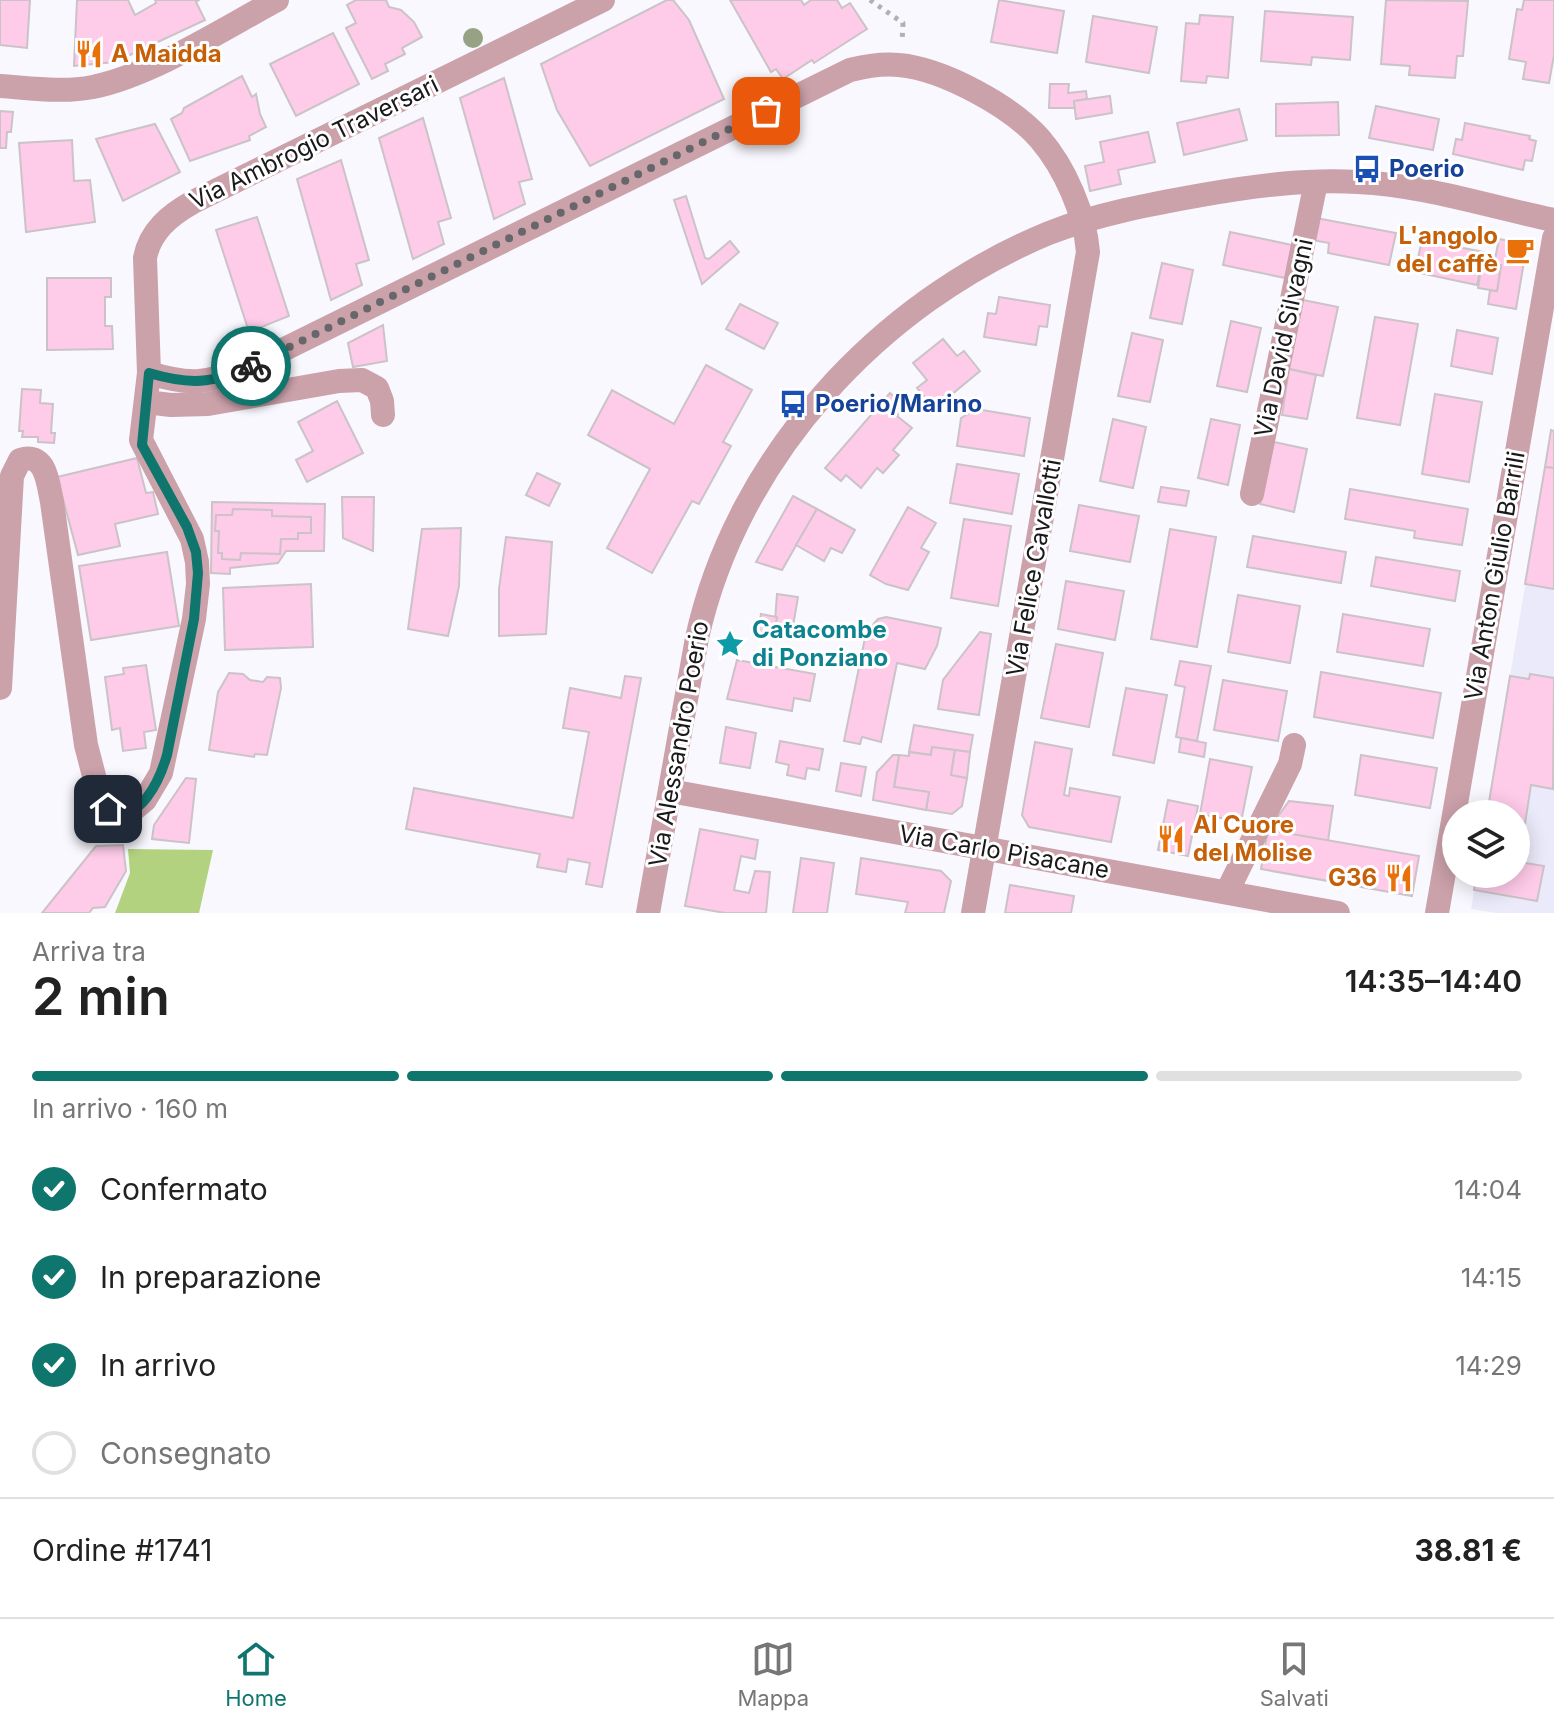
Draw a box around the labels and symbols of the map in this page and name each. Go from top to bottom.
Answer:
restaurant icon: A Maidda [74,39,104,69]
place label: A Maidda [111,39,222,68]
street label: Via Ambrogio Traversari [185,70,443,215]
pin [732,77,800,145]
bus stop icon: Poerio [1352,154,1382,184]
place label: Poerio [1389,154,1465,183]
place label: L'angolo del caffè [1396,221,1498,278]
cafe icon: L'angolo del caffè [1505,235,1535,265]
street label: Via David Silvagni [1248,236,1319,440]
courier [211,326,291,406]
bus stop icon: Poerio/Marino [778,389,808,419]
place label: Poerio/Marino [815,389,982,418]
street label: Via Anton Giulio Barrili [1458,449,1531,703]
street label: Via Felice Cavallotti [1000,457,1067,679]
place label: Catacombe di Ponziano [752,615,888,672]
street label: Via Alessandro Poerio [643,618,714,869]
place icon: Catacombe di Ponziano [715,629,745,659]
pin [74,775,142,843]
place label: Al Cuore del Molise [1193,810,1312,867]
street label: Via Carlo Pisacane [897,819,1111,884]
restaurant icon: Al Cuore del Molise [1156,824,1186,854]
place label: G36 [1328,863,1377,892]
restaurant icon: G36 [1384,863,1414,893]

